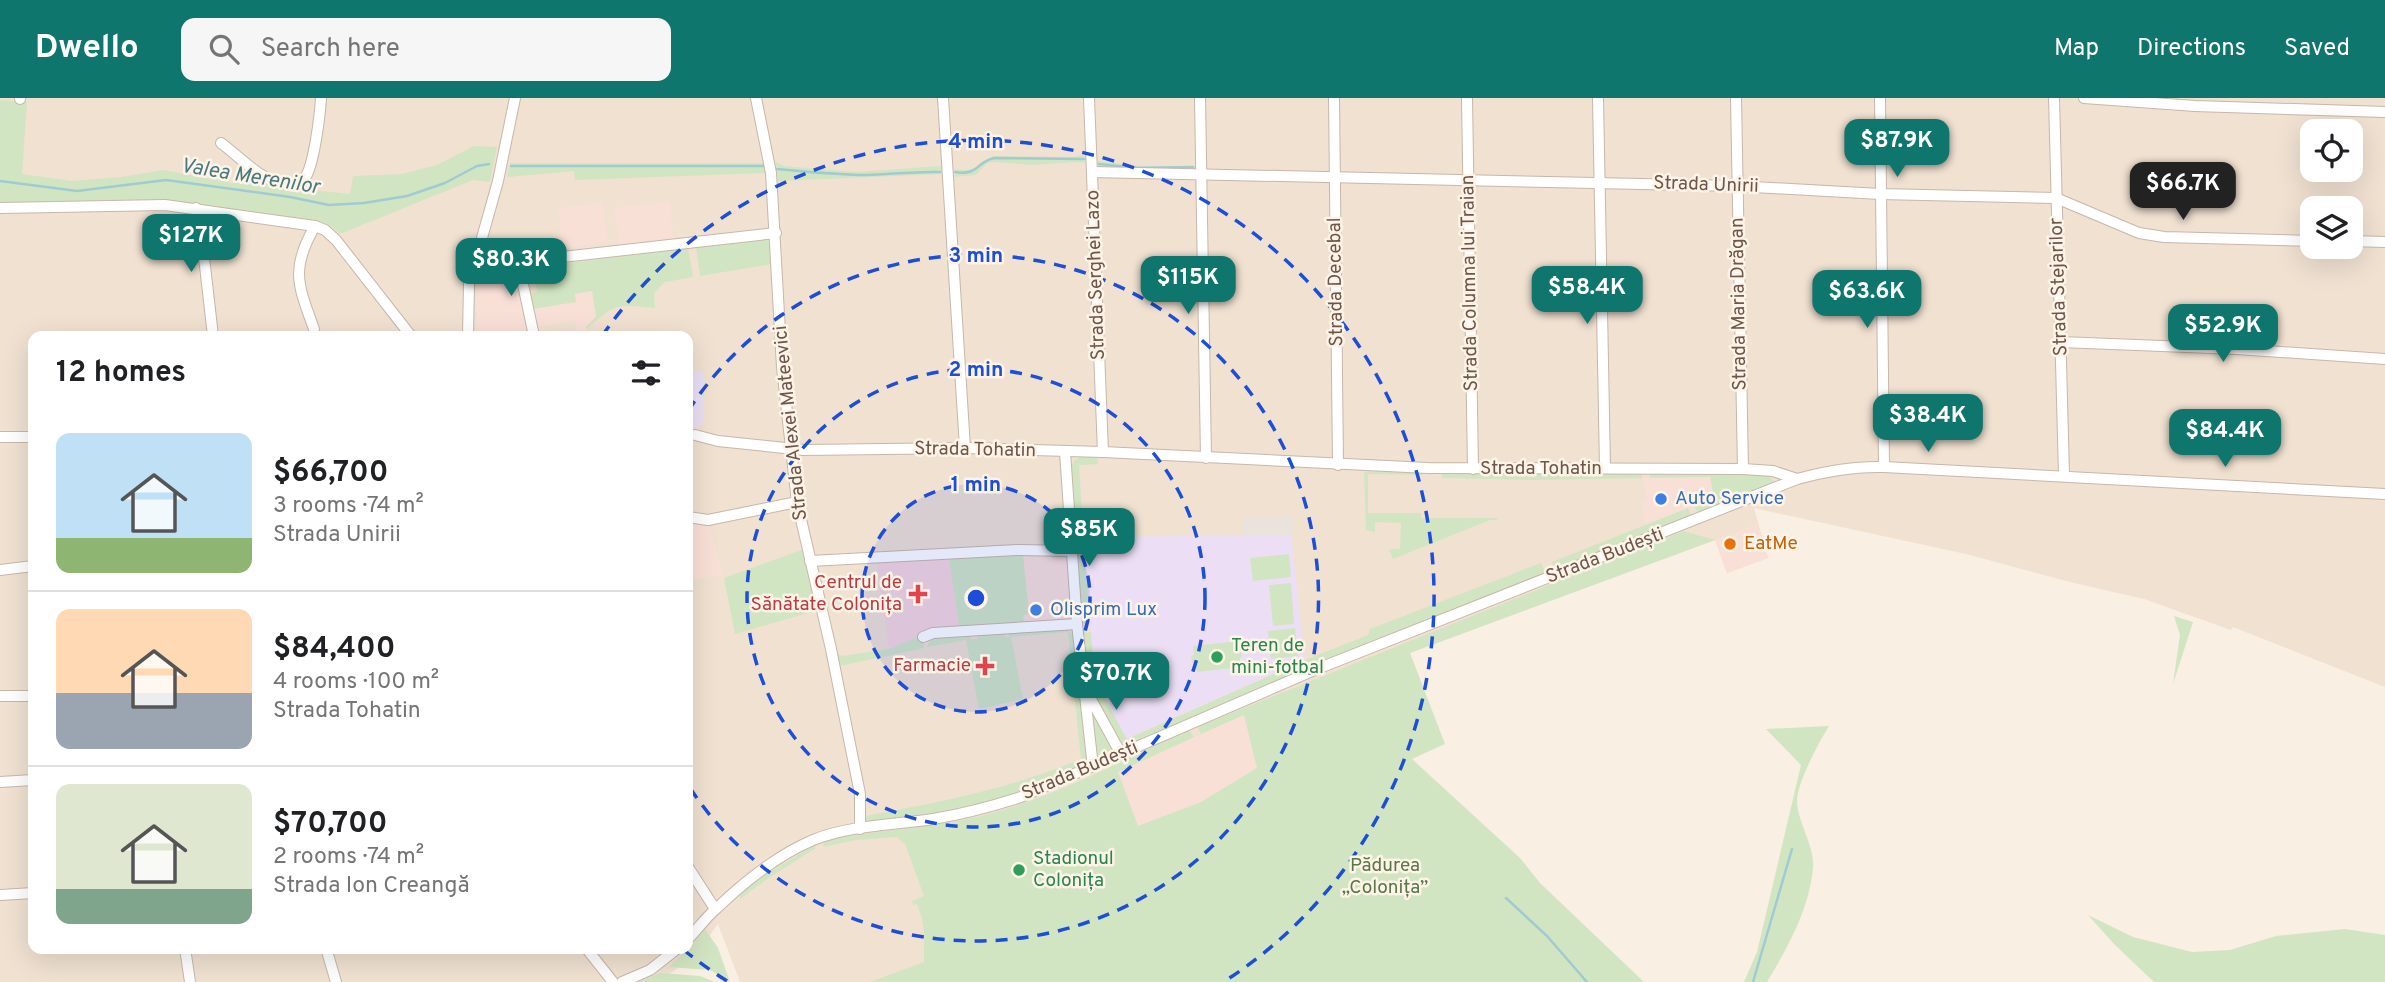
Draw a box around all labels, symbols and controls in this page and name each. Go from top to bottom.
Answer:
search box [181,18,671,81]
text: Dwello [35,28,139,70]
icon: search [205,30,243,68]
text: Search here [261,33,400,66]
text: Map [2054,34,2099,64]
text: Directions [2137,34,2246,64]
text: Saved [2284,34,2350,64]
map controls [2300,119,2363,259]
button: locate [2300,119,2363,182]
pin: $87.9K [1840,120,1954,179]
text: $87.9K [1860,127,1934,156]
text: 4 min [948,129,1004,156]
water label: Valea Merenilor [179,153,323,202]
pin: $66.7K [2126,162,2240,222]
text: $66.7K [2146,170,2220,199]
street label: Strada Unirii [1653,171,1759,199]
street label: Strada Columna lui Traian [1456,174,1484,392]
street label: Strada Serghei Lazo [1081,190,1111,360]
button: layers [2300,196,2363,259]
pin: $127K [142,214,240,274]
street label: Strada Decebal [1323,217,1349,347]
street label: Strada Maria Drăgan [1725,217,1753,391]
street label: Strada Stejarilor [2045,217,2073,357]
text: $127K [158,222,224,251]
pin: $80.3K [454,238,568,298]
text: 3 min [949,243,1003,270]
text: $80.3K [472,246,550,275]
pin: $115K [1139,256,1237,316]
text: $115K [1157,264,1219,293]
pin: $58.4K [1530,266,1644,326]
pin: $63.6K [1810,271,1924,330]
text: $58.4K [1548,274,1626,303]
text: $63.6K [1828,278,1906,307]
pin: $52.9K [2166,304,2280,364]
text: $52.9K [2184,312,2262,341]
street label: Strada Alexei Mateevici [769,324,813,522]
icon: filters [627,354,665,392]
text: 12 homes [56,355,186,392]
text: 2 min [949,357,1003,384]
pin: $38.4K [1871,394,1985,454]
text: $38.4K [1889,402,1967,431]
pin: $84.4K [2168,410,2282,469]
text: $84.4K [2185,417,2265,446]
street label: Strada Tohatin [914,437,1036,463]
text: $66,700 [273,455,389,492]
street label: Strada Tohatin [1480,457,1602,481]
icon: home [112,461,196,545]
text: 1 min [951,472,1001,499]
place label: Auto Service [1675,487,1784,511]
marker: Auto Service [1653,491,1669,507]
text: 3 rooms · 74 m² [273,492,424,521]
pin: $85K [1048,508,1130,568]
text: $85K [1060,516,1118,545]
text: Strada Unirii [273,521,401,550]
street label: Strada Budești [1543,523,1667,589]
place label: EatMe [1744,532,1798,556]
marker: EatMe [1722,536,1738,552]
place label: Centrul de Sănătate Colonița [751,571,902,617]
marker: Centrul de Sănătate Colonița [908,584,928,604]
centre of rings [964,586,988,610]
place label: Olisprim Lux [1050,598,1157,622]
marker: Olisprim Lux [1028,602,1044,618]
text: $84,400 [273,631,396,668]
place label: Teren de mini-fotbal [1231,634,1324,680]
icon: home [112,637,196,721]
marker: Teren de mini-fotbal [1209,649,1225,665]
pin: $70.7K [1059,652,1173,712]
place label: Farmacie [893,654,971,678]
marker: Farmacie [977,658,993,674]
text: $70.7K [1079,660,1153,689]
text: 4 rooms · 100 m² [273,668,439,697]
text: Strada Tohatin [273,697,421,726]
street label: Strada Budești [1018,736,1142,806]
text: $70,700 [273,806,388,843]
icon: home [112,812,196,896]
text: 2 rooms · 74 m² [273,843,424,872]
place label: Stadionul Colonița [1033,847,1114,893]
park label: Pădurea „Colonița” [1342,854,1428,900]
marker: Stadionul Colonița [1011,862,1027,878]
text: Strada Ion Creangă [273,872,470,901]

